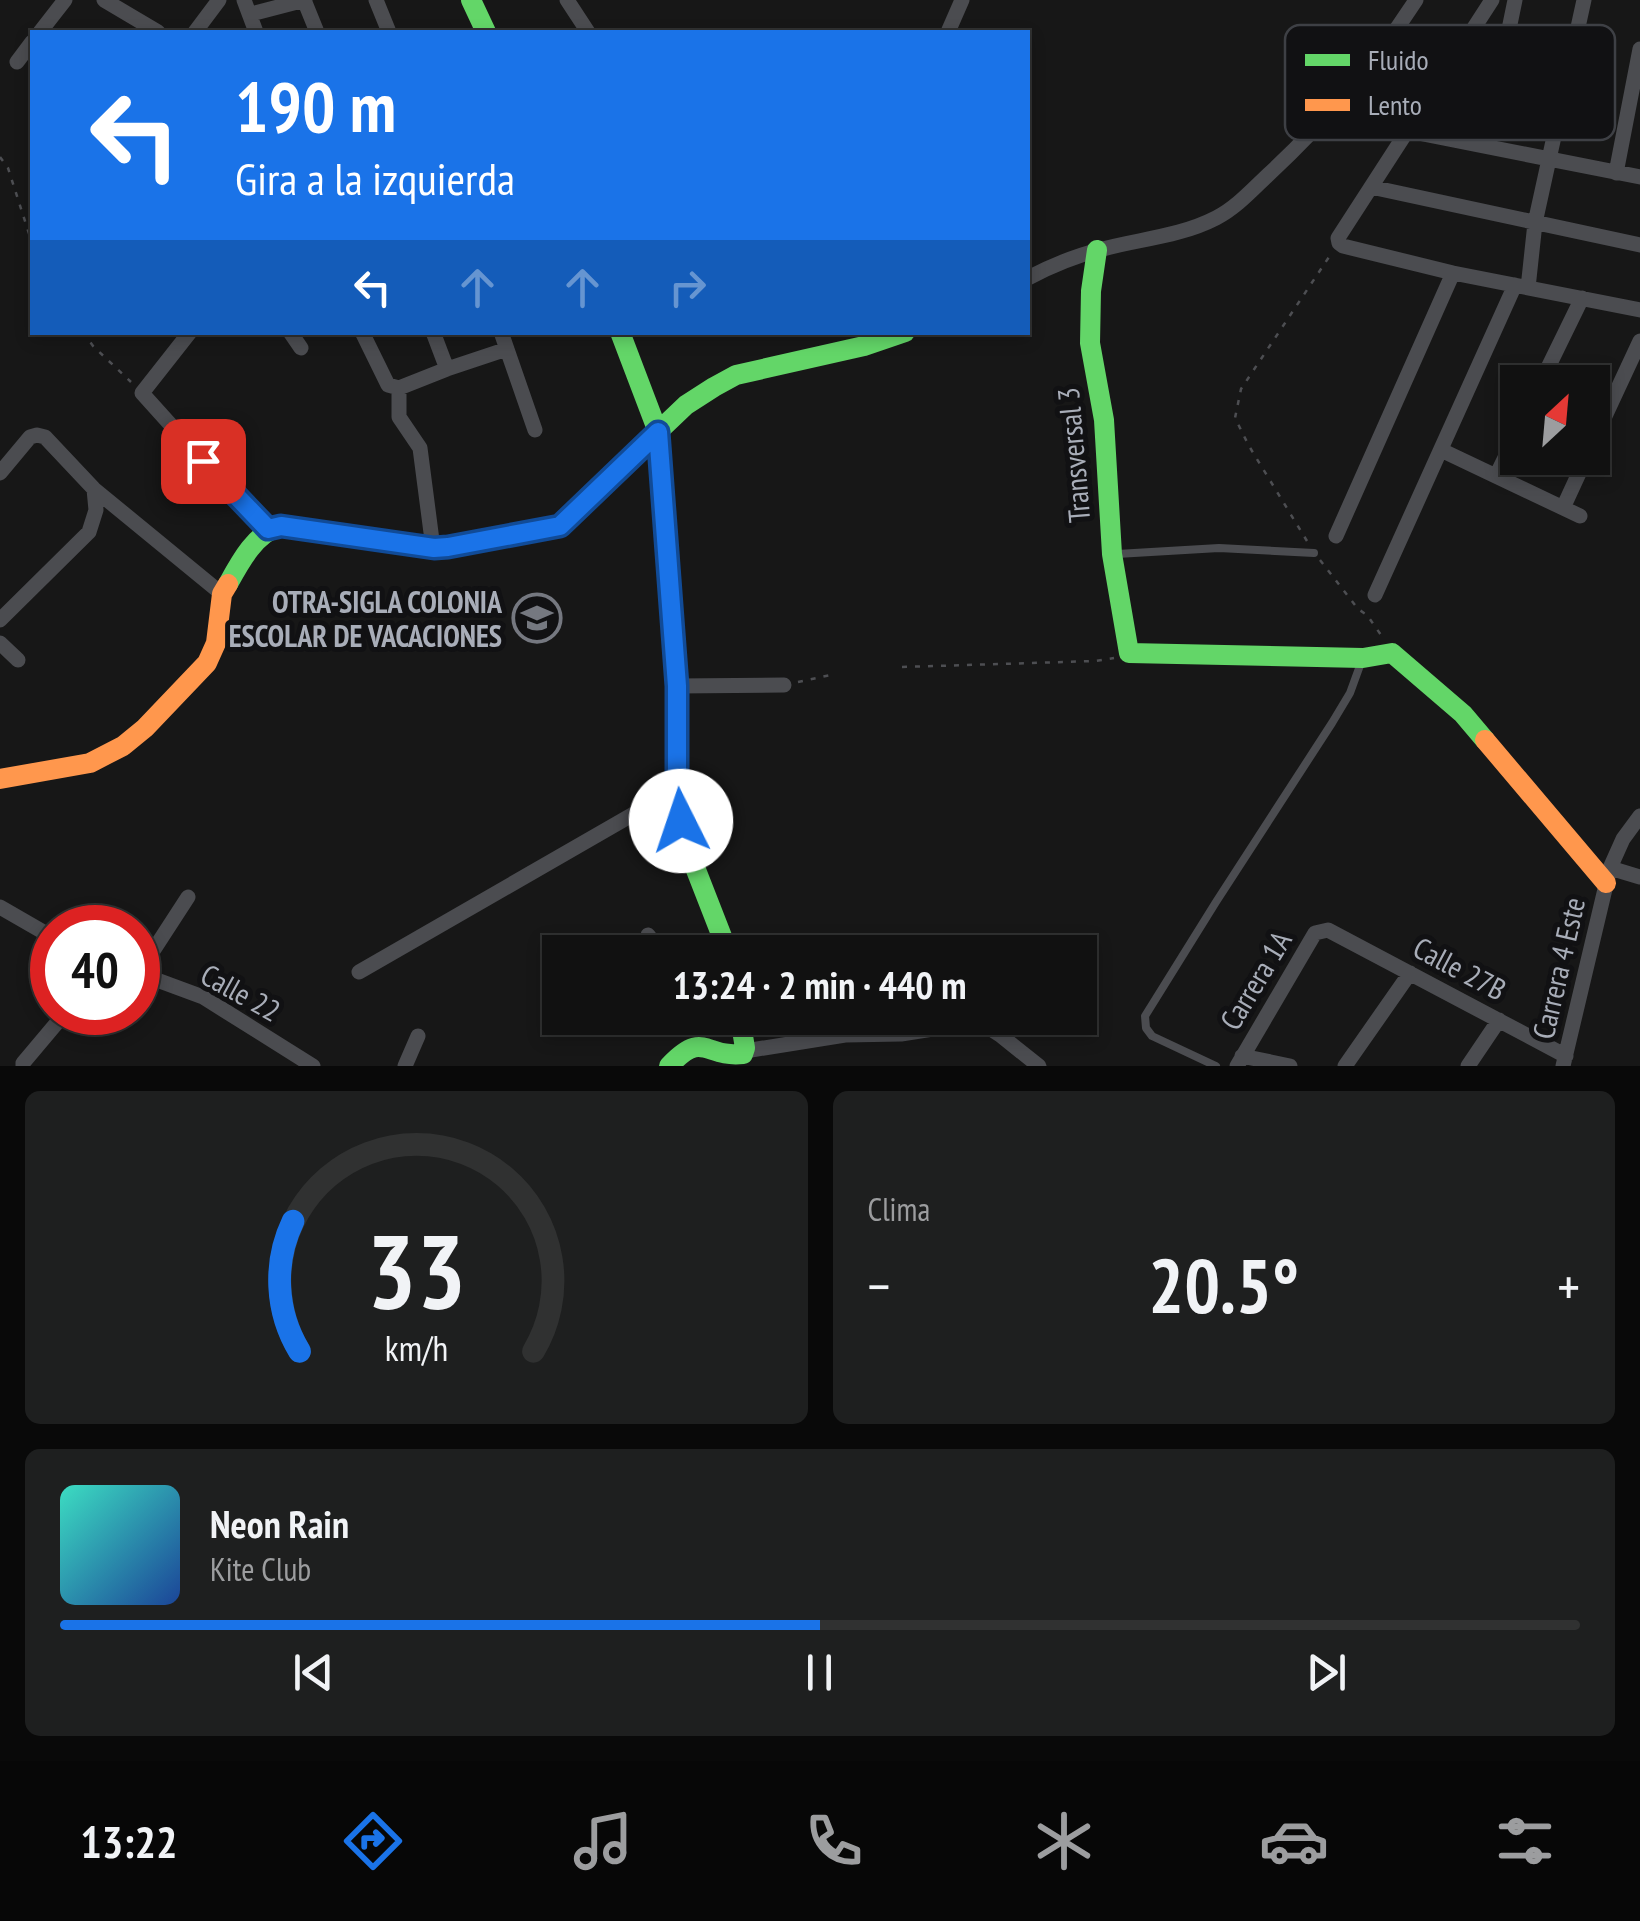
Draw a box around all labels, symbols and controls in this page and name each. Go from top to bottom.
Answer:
legend [1285,25,1615,140]
text: Fluido [1368,41,1429,78]
text: 190 m [235,61,396,151]
icon: left [70,70,200,200]
text: Lento [1368,86,1422,123]
text: Gira a la izquierda [235,149,515,207]
icon: left [345,260,400,315]
icon: ahead [450,260,505,315]
icon: ahead [555,260,610,315]
icon: right [660,260,715,315]
north arrow [1500,365,1610,475]
map controls [1500,365,1610,475]
street label: Transversal 3 [1048,386,1098,524]
pin [161,419,246,504]
icon: arrive [176,434,231,489]
place label: OTRA-SIGLA COLONIA ESCOLAR DE VACACIONES [229,582,503,655]
school or university icon: OTRA-SIGLA COLONIA ESCOLAR DE VACACIONES [511,592,563,644]
position arrow [629,769,733,873]
street label: Carrera 4 Este [1523,893,1593,1043]
speed limit sign: 40 [30,905,160,1035]
street label: Carrera 1A [1210,923,1300,1037]
street label: Calle 27B [1407,927,1513,1009]
street label: Calle 22 [194,954,288,1030]
text: 13:24 · 2 min · 440 m [673,960,966,1009]
text: Clima [868,1188,930,1230]
text: 33 [367,1203,466,1338]
text: 20.5° [1148,1237,1299,1334]
text: − [868,1250,890,1321]
text: + [1557,1250,1580,1321]
text: km/h [385,1325,448,1371]
text: Neon Rain [210,1499,349,1548]
text: Kite Club [210,1548,311,1590]
icon: previous [286,1645,341,1700]
icon: pause [792,1645,847,1700]
icon: next [1299,1645,1354,1700]
icon: directions [338,1806,408,1876]
icon: music [568,1806,638,1876]
icon: phone [799,1806,869,1876]
icon: climate [1029,1806,1099,1876]
icon: car [1259,1806,1329,1876]
icon: filters [1490,1806,1560,1876]
text: 13:22 [80,1812,178,1870]

